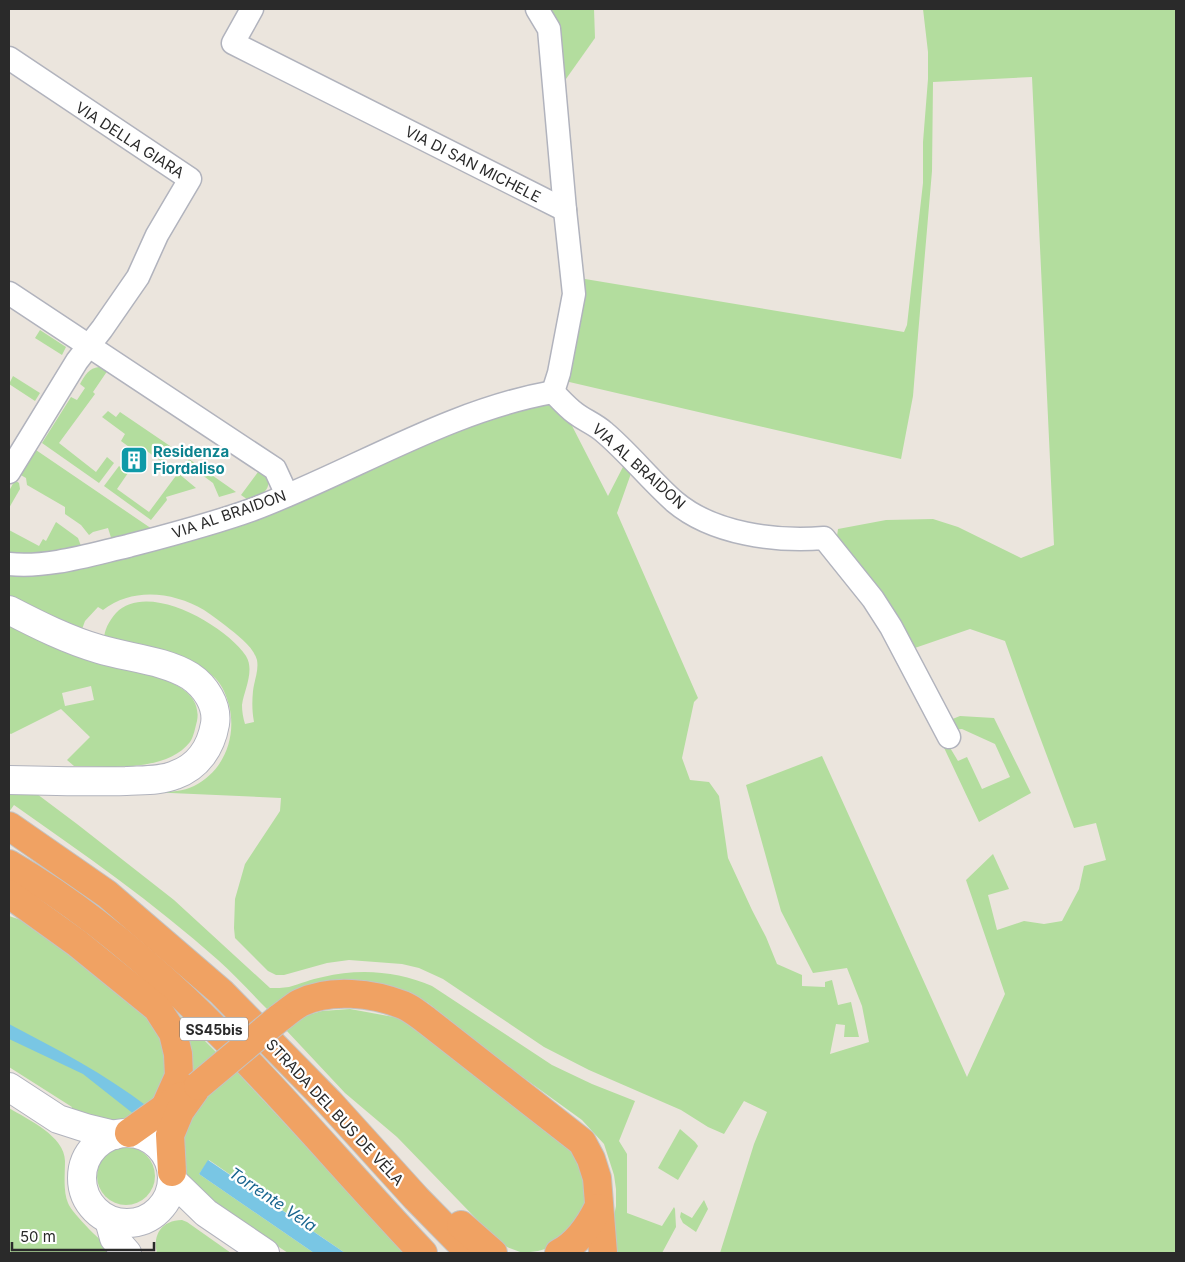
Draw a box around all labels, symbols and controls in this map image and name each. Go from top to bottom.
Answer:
street label: VIA DELLA GIARA [72,98,188,182]
street label: VIA DI SAN MICHELE [402,122,544,206]
street label: VIA AL BRAIDON [588,419,690,513]
place label: Residenza Fiordaliso [153,442,229,478]
building icon: Residenza Fiordaliso [119,445,149,475]
street label: VIA AL BRAIDON [169,486,289,542]
road number: SS45bis [180,1018,248,1040]
street label: STRADA DEL BUS DE VÉLA [262,1035,408,1189]
water label: Torrente Vela [225,1162,321,1236]
scale bar [12,1220,155,1252]
text: 50 m [20,1227,56,1246]

